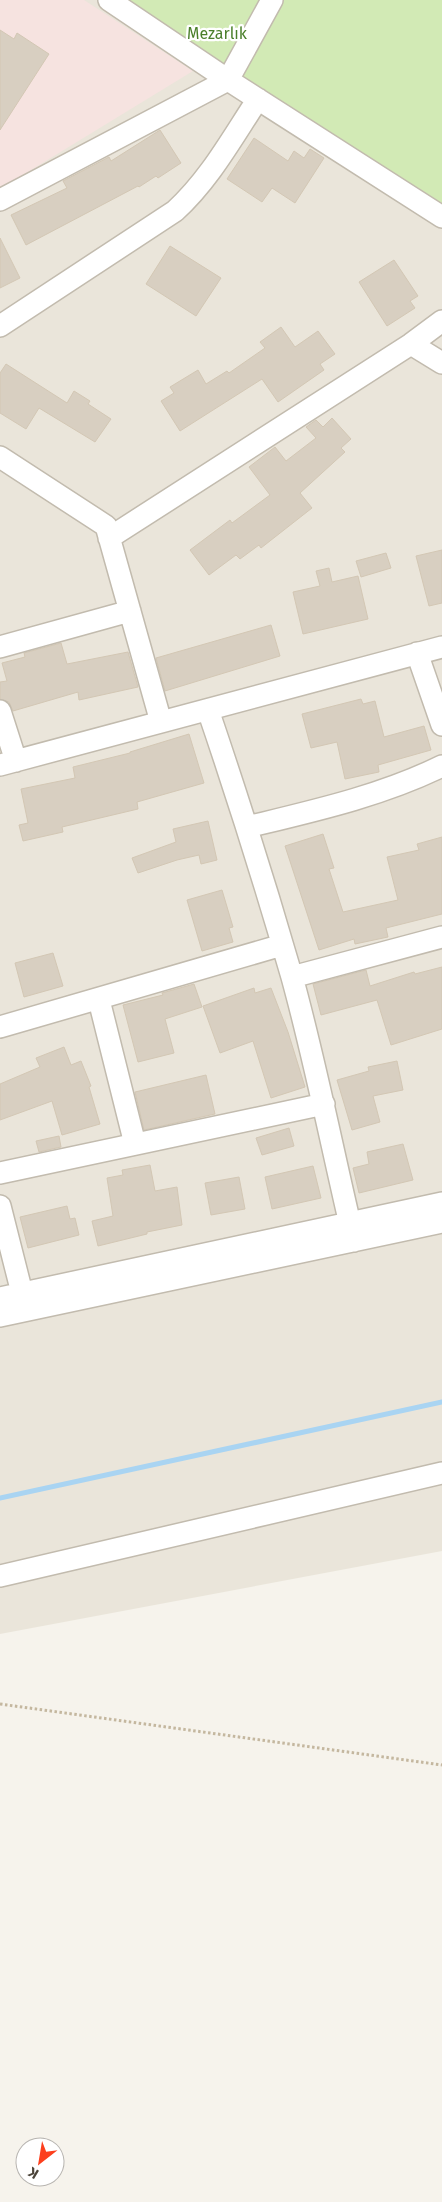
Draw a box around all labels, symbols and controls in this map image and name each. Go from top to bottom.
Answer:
park label: Mezarlık [187,24,248,43]
north arrow [15,2137,65,2187]
text: K [24,2163,42,2182]

